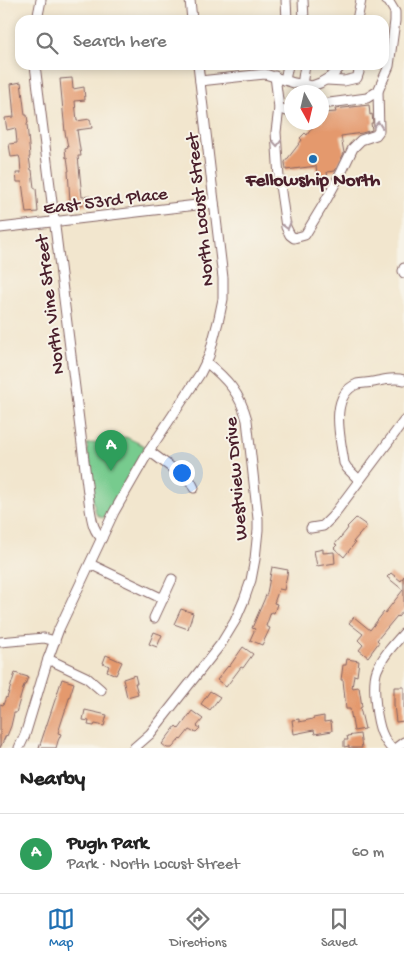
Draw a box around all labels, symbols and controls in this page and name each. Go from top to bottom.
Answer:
search box [15,15,389,70]
icon: search [33,29,61,57]
text: Search here [73,31,167,54]
north arrow [284,85,329,130]
one-way arrow [372,121,383,129]
street label: North Locust Street [182,130,221,287]
one-way arrow [271,139,282,147]
marker: Fellowship North [307,153,319,165]
place label: Fellowship North [245,170,381,193]
street label: East 53rd Place [42,183,169,222]
one-way arrow [281,222,292,231]
street label: North Vine Street [31,231,71,376]
street label: Westview Drive [221,416,254,541]
pin: A [95,430,127,471]
your location [169,460,195,486]
text: Nearby [20,768,85,793]
text: Pugh Park [67,833,148,856]
text: A [31,844,41,863]
text: 60 m [352,844,384,863]
text: Park · North Locust Street [67,856,239,875]
tab: Map [47,905,75,952]
tab: Directions [170,905,227,952]
tab: Saved [321,905,357,952]

